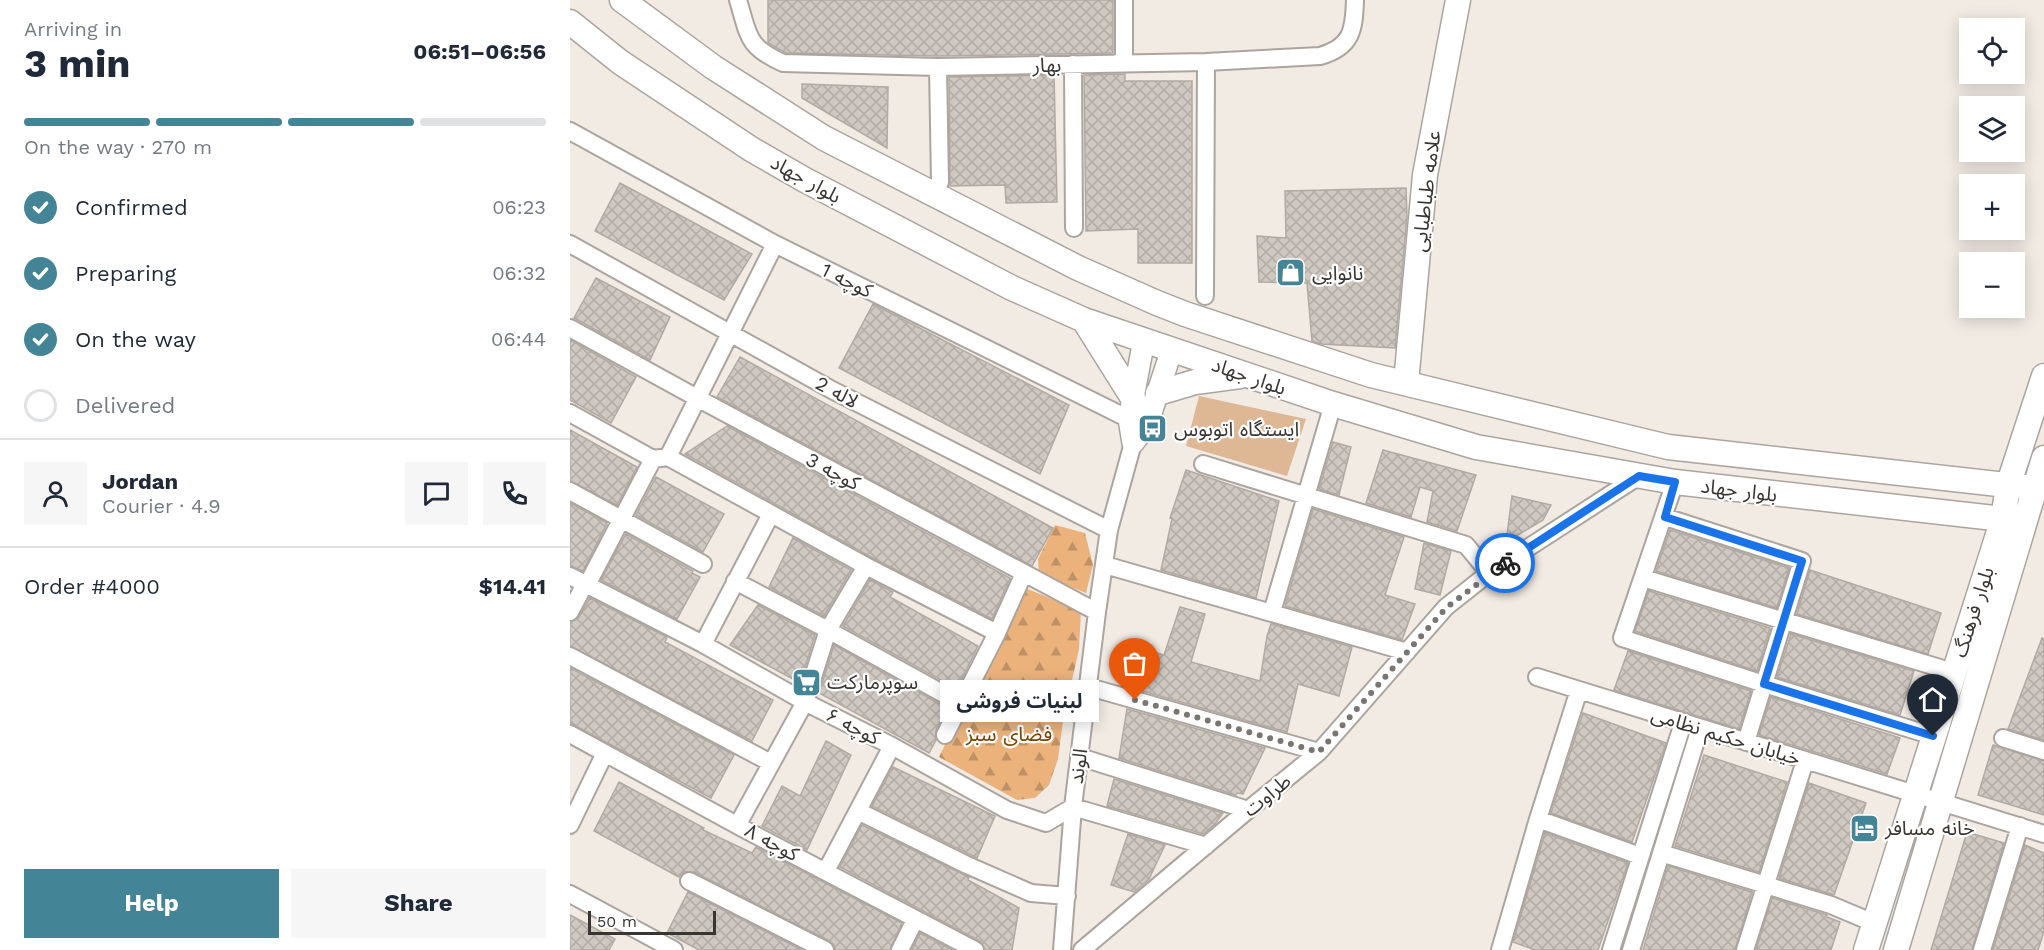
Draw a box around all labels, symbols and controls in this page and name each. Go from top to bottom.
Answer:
text: Arriving in [24,17,122,41]
map controls [1959,18,2025,318]
button: locate [1959,18,2025,84]
text: 06:51–06:56 [413,39,546,64]
text: 3 min [24,41,131,86]
street label: بهار [1031,53,1062,77]
button: layers [1959,96,2025,162]
street label: علامه طباطبایی [1407,129,1445,253]
text: On the way · 270 m [24,135,212,159]
street label: بلوار جهاد [766,150,846,208]
button: + [1959,174,2025,240]
icon: check [24,191,57,224]
text: Confirmed [75,195,188,220]
text: 06:23 [492,195,546,219]
button: − [1959,252,2025,318]
icon: check [24,257,57,290]
street label: کوچه 1 [817,257,877,304]
shop icon: نانوایی [1275,257,1307,289]
text: Preparing [75,261,176,286]
text: 06:32 [492,261,546,285]
place label: نانوایی [1312,261,1363,285]
icon: check [24,323,57,356]
text: On the way [75,327,196,352]
text: 06:44 [491,327,546,351]
street label: بلوار جهاد [1209,352,1289,400]
street label: لاله 2 [811,371,863,413]
text: Delivered [75,393,175,418]
bus stop icon: ایستگاه اتوبوس [1137,413,1169,445]
place label: ایستگاه اتوبوس [1174,417,1299,441]
street label: کوچه 3 [801,447,865,496]
button: person [24,462,87,525]
button: chat [405,462,468,525]
button: phone [483,462,546,525]
text: Jordan [102,469,178,494]
street label: بلوار جهاد [1699,473,1779,507]
text: Courier · 4.9 [102,494,221,518]
courier [1475,533,1535,593]
icon: bike [1489,547,1522,580]
street label: بلوار فرهنگ [1947,564,1999,660]
text: Order #4000 [24,574,160,599]
text: $14.41 [479,574,546,599]
pin [1109,638,1160,700]
icon: bag [1118,647,1151,680]
supermarket icon: سوپرمارکت [790,666,822,698]
place label: سوپرمارکت [827,670,918,695]
pin [1907,674,1958,736]
callout: لبنیات فروشی [940,679,1099,721]
icon: home [1916,683,1949,716]
text: لبنیات فروشی [956,689,1083,713]
street label: کوچه ۶ [821,702,885,751]
street label: خیابان حکیم نظامی [1648,702,1804,773]
park label: فضای سبز [965,722,1052,746]
street label: الوند [1064,747,1092,785]
street label: طراوت [1238,769,1296,821]
hotel icon: خانه مسافر [1848,812,1880,844]
place label: خانه مسافر [1884,816,1975,840]
street label: کوچه ۸ [741,818,804,867]
button: Help [24,869,279,938]
button: Share [291,869,546,938]
scale bar [588,908,716,936]
text: 50 m [597,912,637,931]

